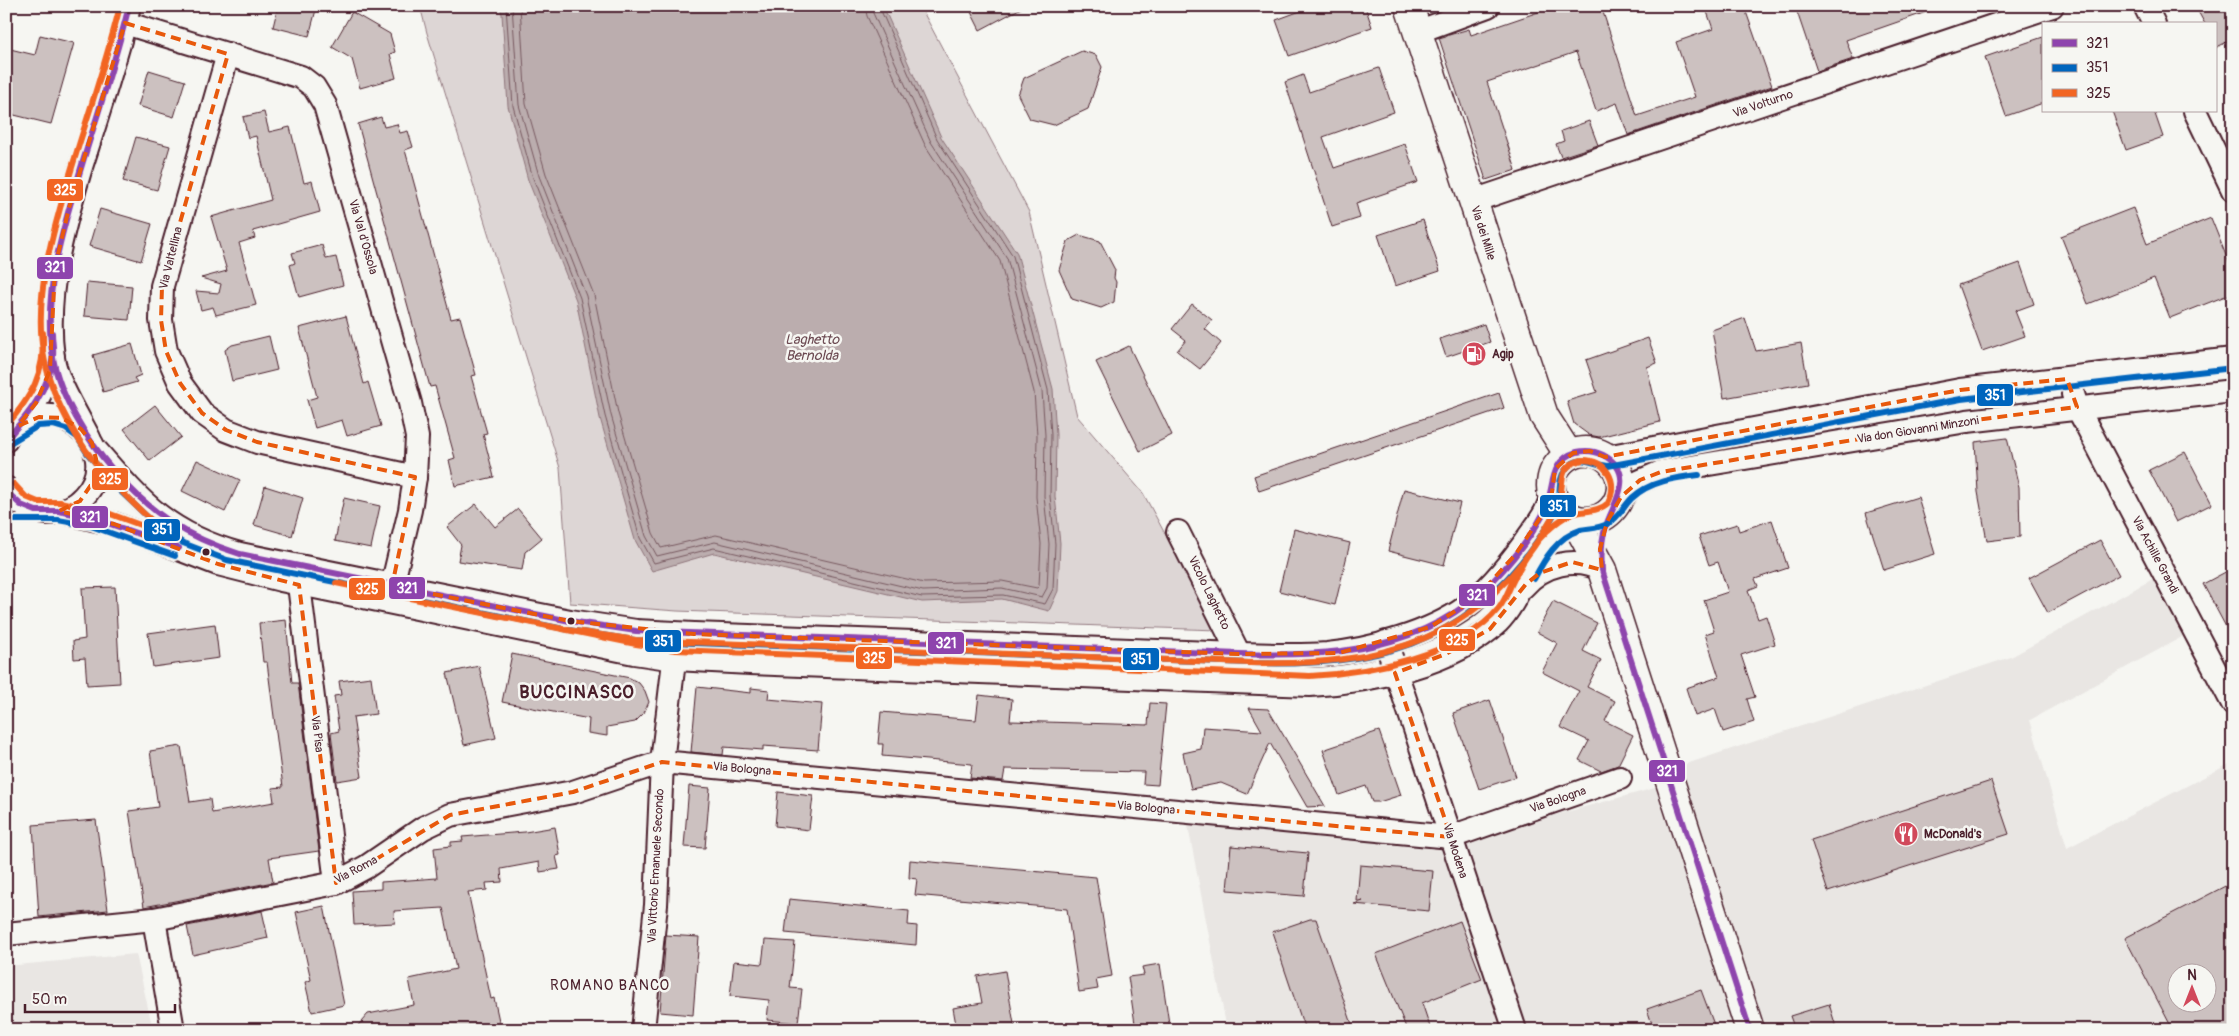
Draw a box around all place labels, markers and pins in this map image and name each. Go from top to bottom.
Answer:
fuel station icon: Agip [1461,341,1487,367]
place label: Agip [1492,347,1514,362]
unlabelled marker [201,547,211,557]
unlabelled marker [566,616,576,626]
restaurant icon: McDonald's [1893,821,1919,847]
place label: McDonald's [1924,827,1982,842]

